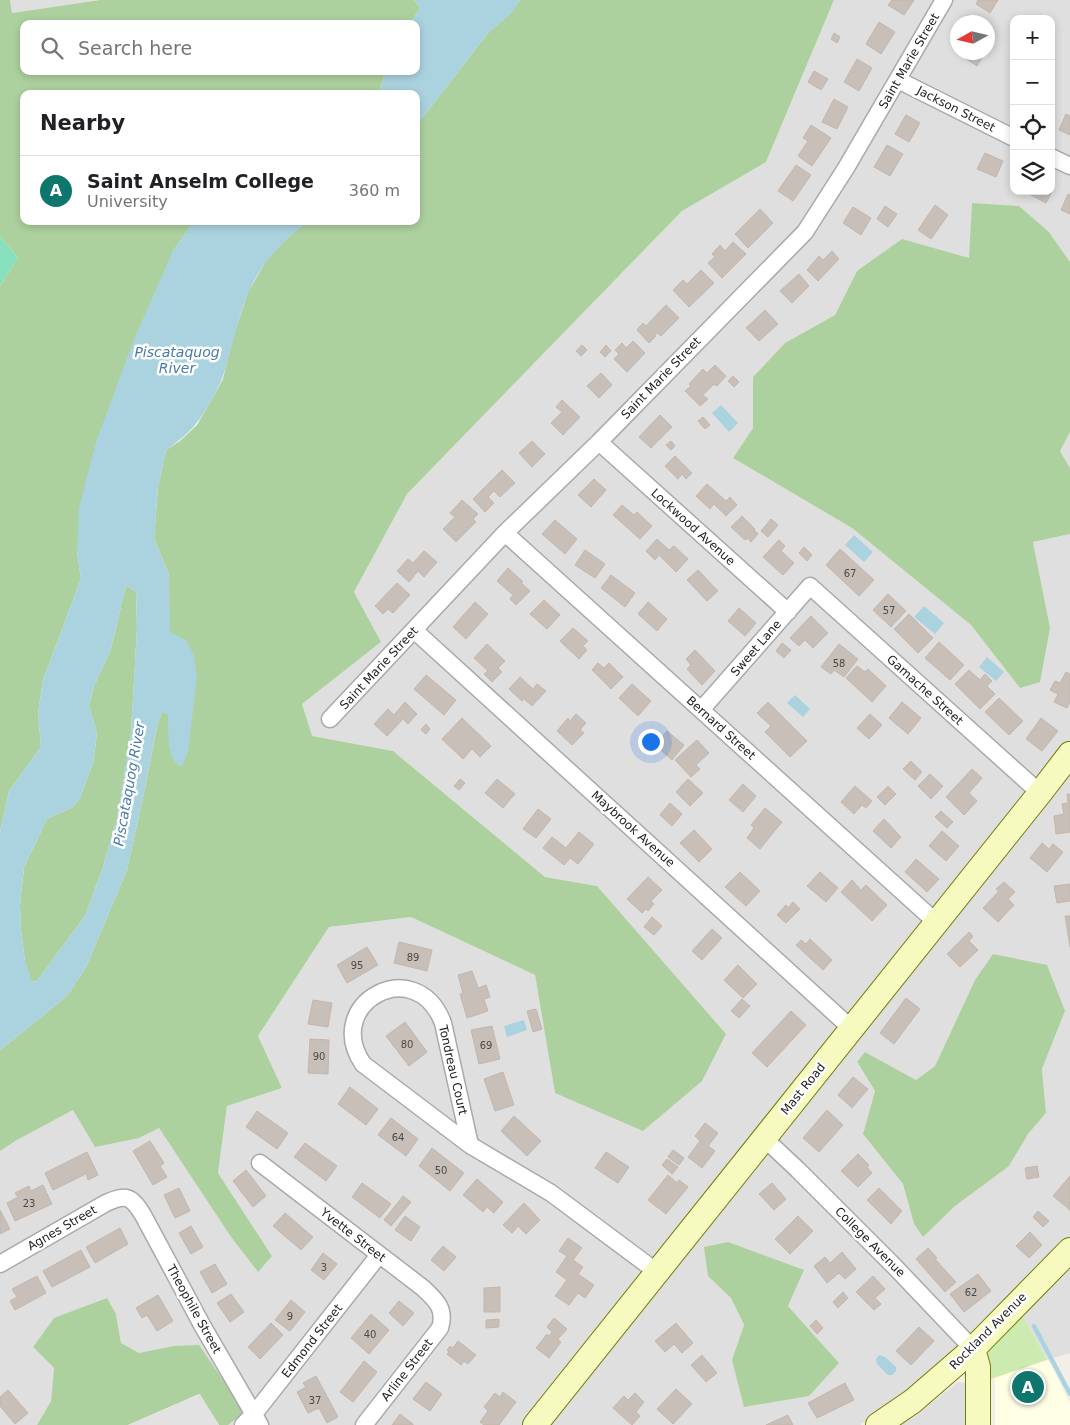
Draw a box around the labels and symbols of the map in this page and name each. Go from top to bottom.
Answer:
street label: Saint Marie Street [876,10,942,111]
north arrow [950,15,995,60]
street label: Jackson Street [914,83,998,135]
street label: Saint Marie Street [618,334,704,422]
water label: Piscataquog River [134,344,220,376]
street label: Lockwood Avenue [648,486,738,568]
house number: 67 [844,568,856,579]
house number: 57 [883,605,895,616]
street label: Sweet Lane [728,617,784,679]
street label: Saint Marie Street [337,623,421,712]
street label: Gamache Street [884,652,966,728]
house number: 58 [833,658,845,669]
street label: Bernard Street [684,693,759,763]
water label: Piscataquog River [110,719,148,847]
your location [638,729,664,755]
street label: Maybrook Avenue [589,788,677,870]
house number: 89 [407,952,419,963]
house number: 95 [351,960,363,971]
street label: Tondreau Court [436,1023,470,1117]
house number: 80 [401,1039,413,1050]
house number: 69 [480,1040,492,1051]
house number: 90 [313,1051,325,1062]
street label: Mast Road [778,1060,828,1118]
house number: 64 [392,1132,404,1143]
house number: 50 [435,1165,447,1176]
house number: 23 [23,1198,35,1209]
street label: Agnes Street [25,1202,99,1253]
street label: College Avenue [832,1204,908,1280]
street label: Yvette Street [317,1205,389,1265]
street label: Theophile Street [163,1261,224,1356]
house number: 3 [321,1262,327,1273]
house number: 62 [965,1287,977,1298]
street label: Rockland Avenue [947,1290,1029,1372]
street label: Edmond Street [279,1301,345,1381]
house number: 9 [287,1311,293,1322]
house number: 40 [364,1329,376,1340]
street label: Arline Street [378,1336,436,1404]
pin: A [1012,1368,1044,1406]
house number: 37 [309,1395,321,1406]

